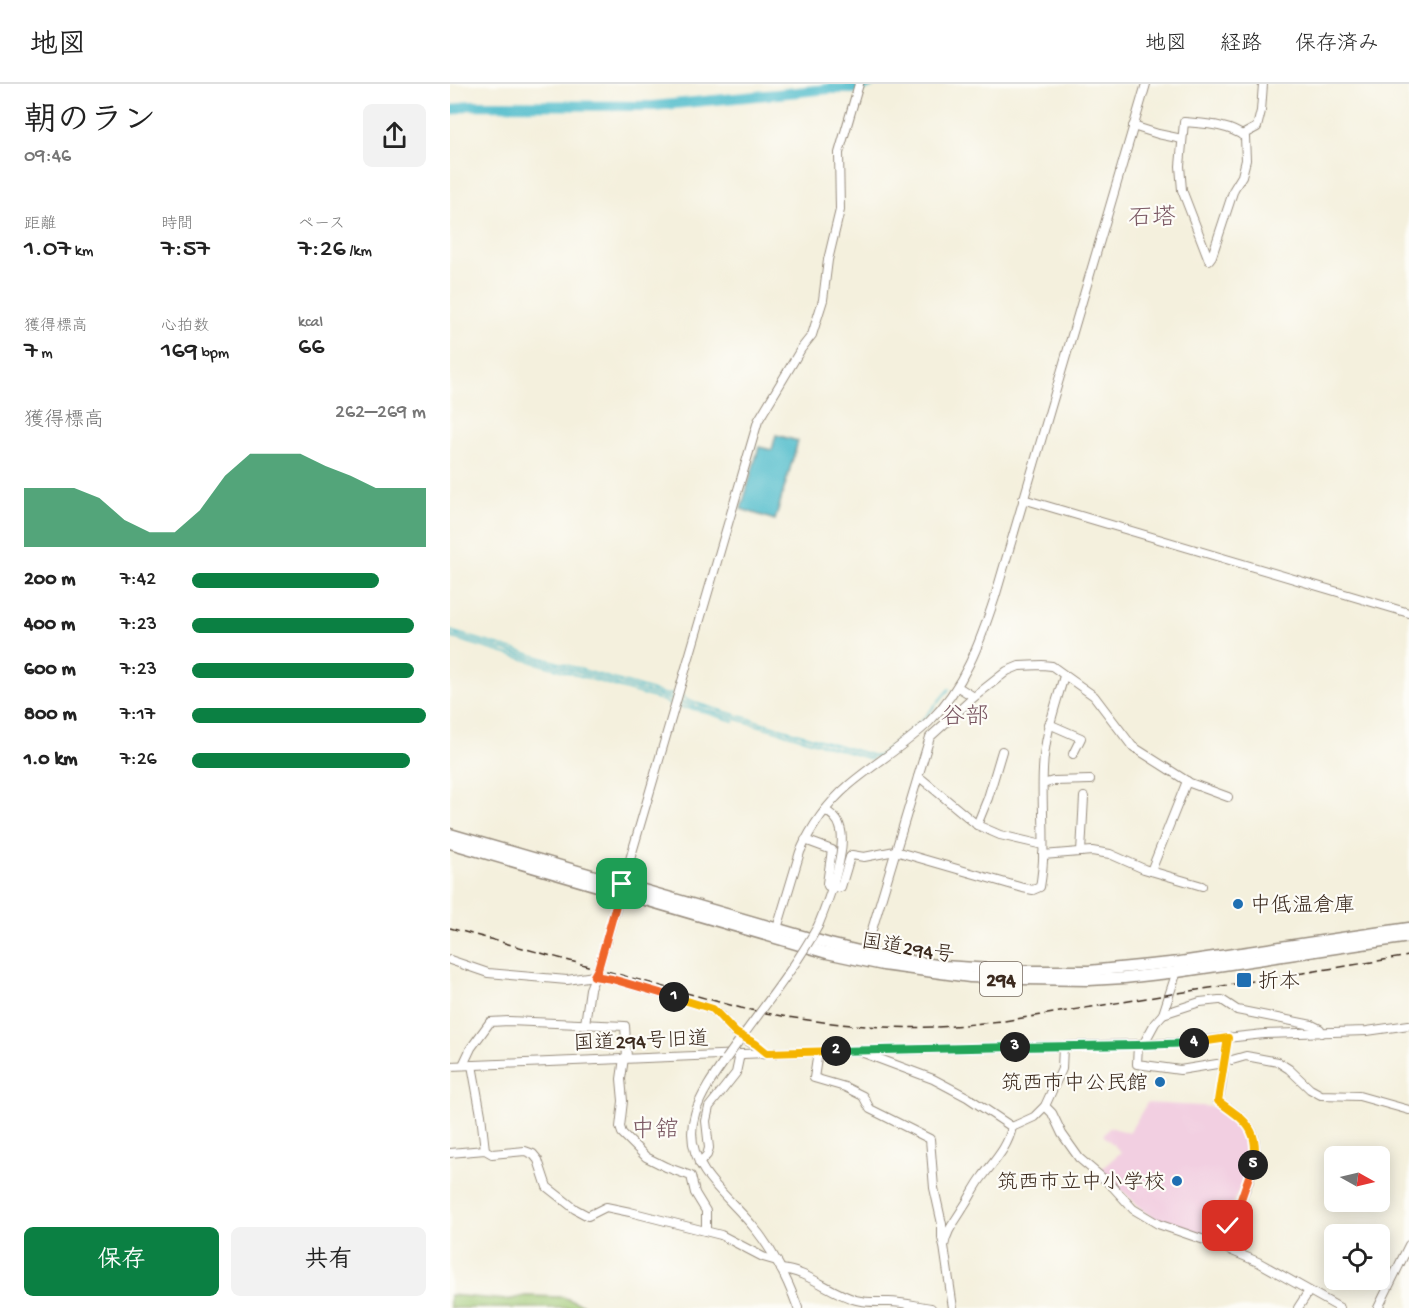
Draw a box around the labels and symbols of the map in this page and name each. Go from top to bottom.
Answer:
district label: 石塔 [1128,204,1176,234]
district label: 谷部 [941,704,989,733]
pin [596,858,647,909]
place label: 中低温倉庫 [1250,893,1355,920]
marker: 中低温倉庫 [1231,897,1245,911]
street label: 国道294号 [859,930,956,970]
road number: 294 [980,962,1022,996]
place label: 折本 [1258,970,1300,996]
marker: 折本 [1235,971,1253,989]
pin: 1 [659,982,689,1012]
street label: 国道294号旧道 [573,1028,709,1058]
pin: 4 [1179,1028,1209,1058]
pin: 3 [1000,1032,1030,1062]
pin: 2 [821,1036,851,1066]
place label: 筑西市中公民館 [1001,1071,1148,1098]
marker: 筑西市中公民館 [1153,1075,1167,1089]
district label: 中舘 [631,1116,679,1146]
north arrow [1324,1146,1390,1212]
pin: 5 [1238,1150,1268,1180]
place label: 筑西市立中小学校 [997,1170,1165,1197]
marker: 筑西市立中小学校 [1170,1174,1184,1188]
pin [1202,1200,1253,1251]

